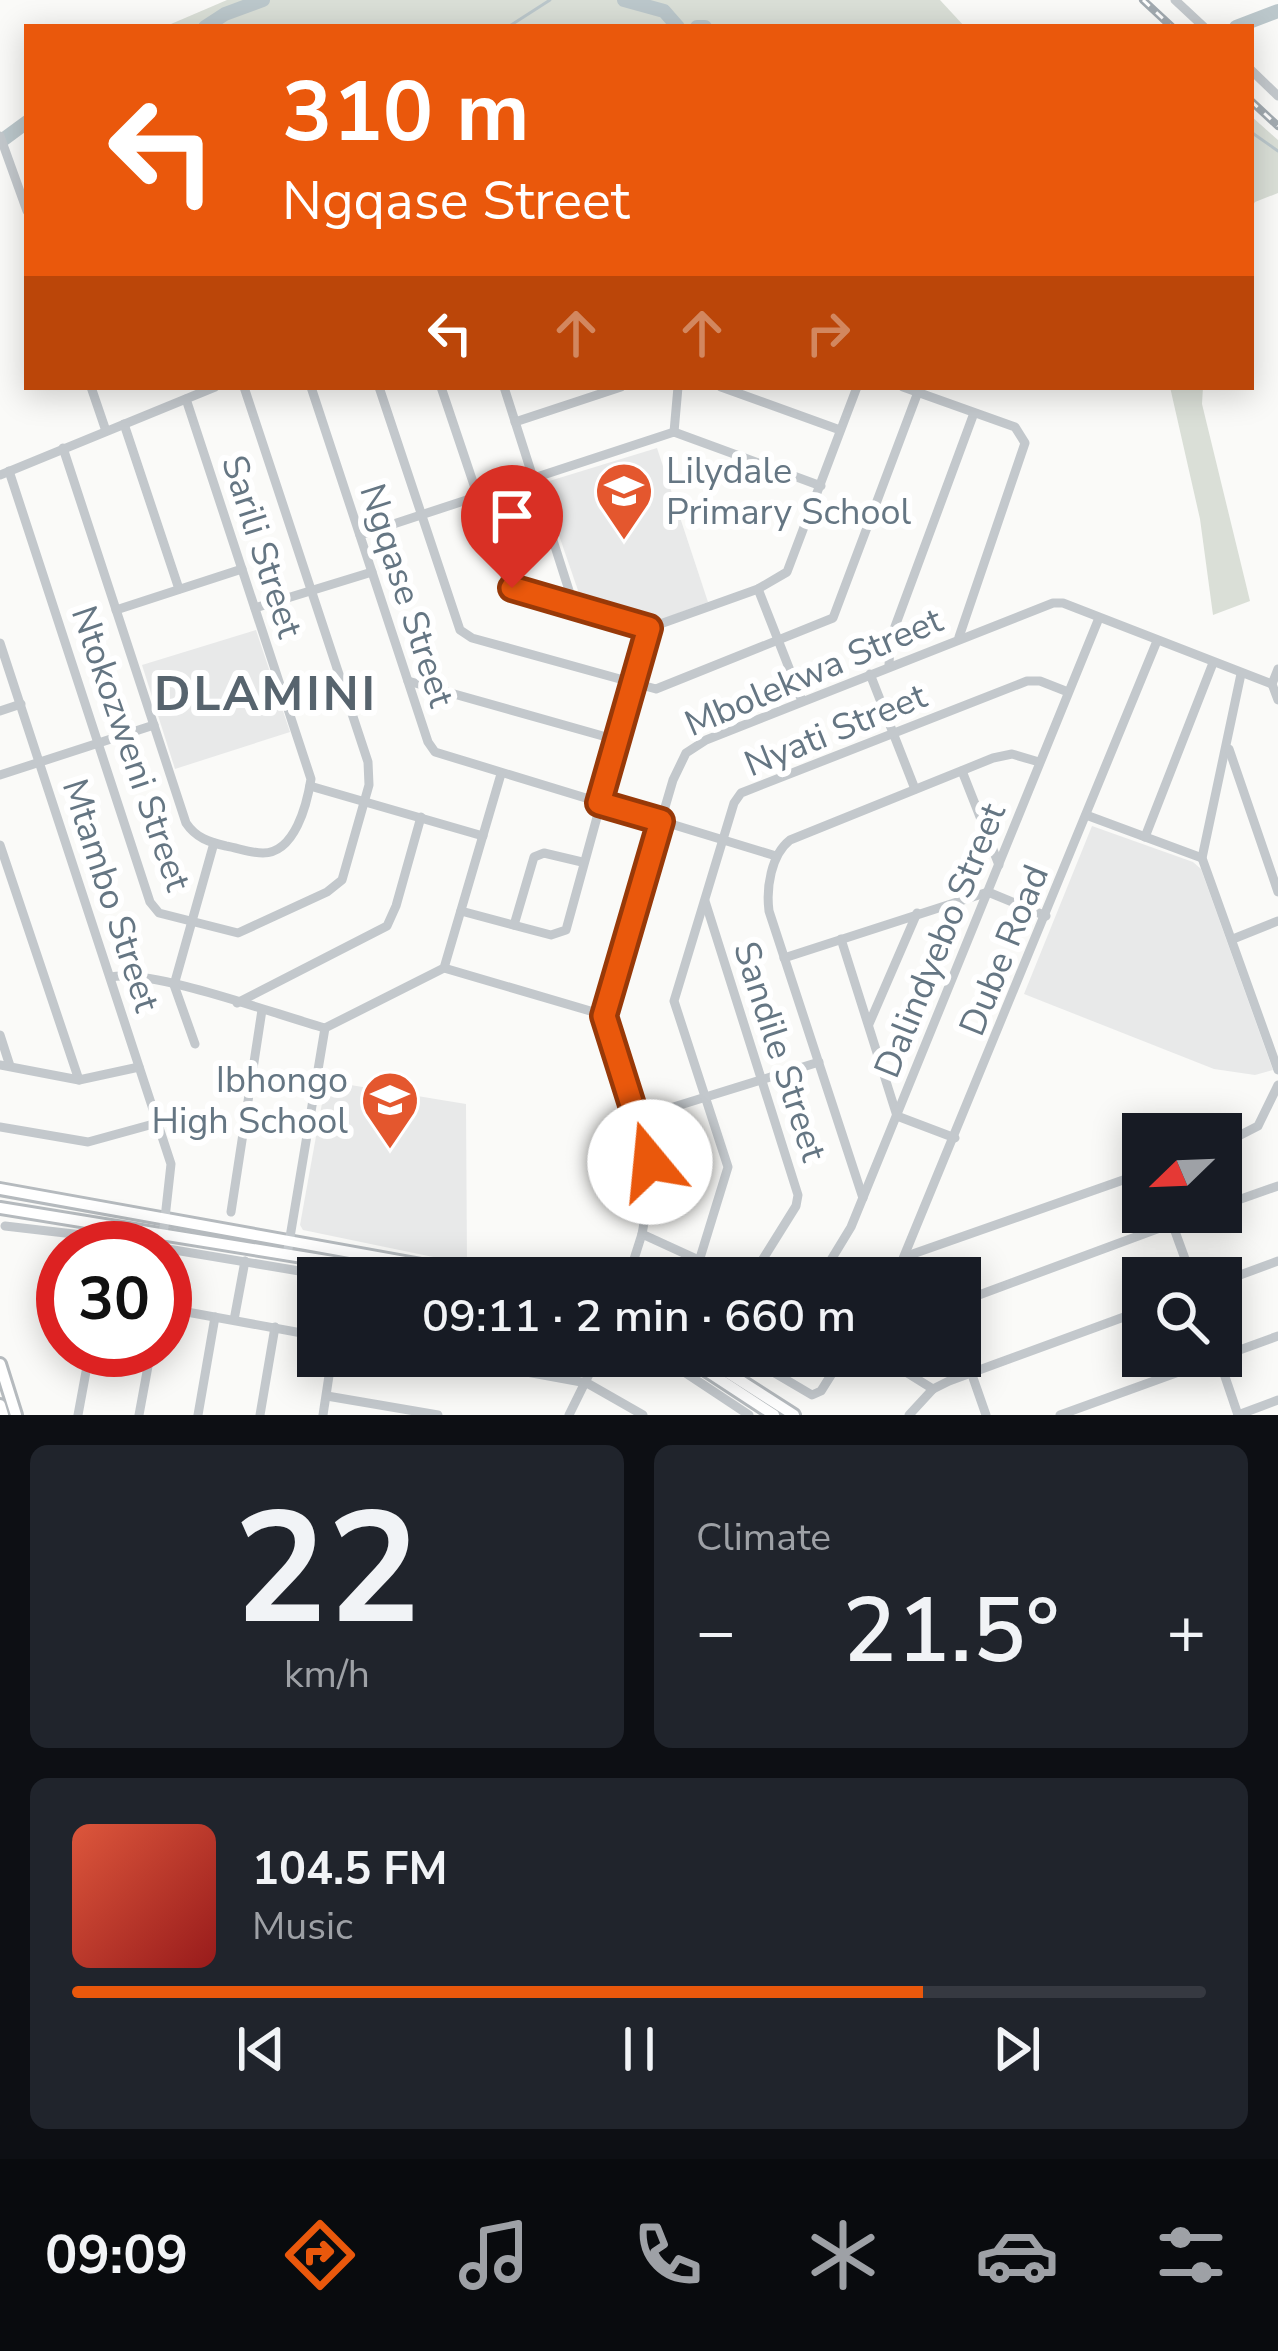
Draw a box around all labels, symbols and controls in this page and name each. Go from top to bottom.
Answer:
text: 310 m [282,55,530,170]
icon: left [84,72,240,228]
text: Ngqase Street [282,164,630,238]
icon: left [417,300,483,366]
icon: ahead [543,300,609,366]
icon: ahead [669,300,735,366]
icon: right [795,300,861,366]
place label: Lilydale Primary School [666,447,912,537]
street label: Sarili Street [209,449,314,644]
school or university icon: Lilydale Primary School [593,460,655,542]
pin [461,465,563,588]
street label: Ngqase Street [347,478,466,714]
icon: arrive [479,483,545,549]
street label: Mbolekwa Street [677,596,950,749]
street label: Ntokozweni Street [59,599,202,898]
district label: DLAMINI [154,661,378,727]
street label: Nyati Street [737,672,934,789]
street label: Mtambo Street [50,773,171,1018]
street label: Dalindyebo Street [863,796,1018,1085]
street label: Dube Road [948,858,1061,1043]
street label: Sandile Street [721,935,838,1168]
place label: Ibhongo High School [152,1056,348,1146]
school or university icon: Ibhongo High School [359,1069,421,1151]
position arrow [587,1099,713,1225]
north arrow [1122,1113,1242,1233]
map controls [1122,1113,1242,1377]
speed limit sign: 30 [36,1221,192,1377]
button: search [1122,1257,1242,1377]
text: 09:11 · 2 min · 660 m [422,1286,856,1347]
text: 22 [233,1463,421,1676]
text: Climate [696,1511,831,1564]
text: 21.5° [842,1570,1060,1693]
text: − [696,1587,736,1677]
text: + [1166,1587,1206,1677]
text: km/h [284,1648,370,1701]
text: 104.5 FM [252,1839,448,1900]
text: Music [252,1900,353,1953]
icon: previous [228,2016,294,2082]
icon: pause [606,2016,672,2082]
icon: next [984,2016,1050,2082]
icon: directions [278,2213,362,2297]
icon: music [452,2213,536,2297]
icon: phone [626,2213,710,2297]
icon: climate [801,2213,885,2297]
icon: car [975,2213,1059,2297]
icon: filters [1149,2213,1233,2297]
text: 09:09 [45,2218,188,2292]

